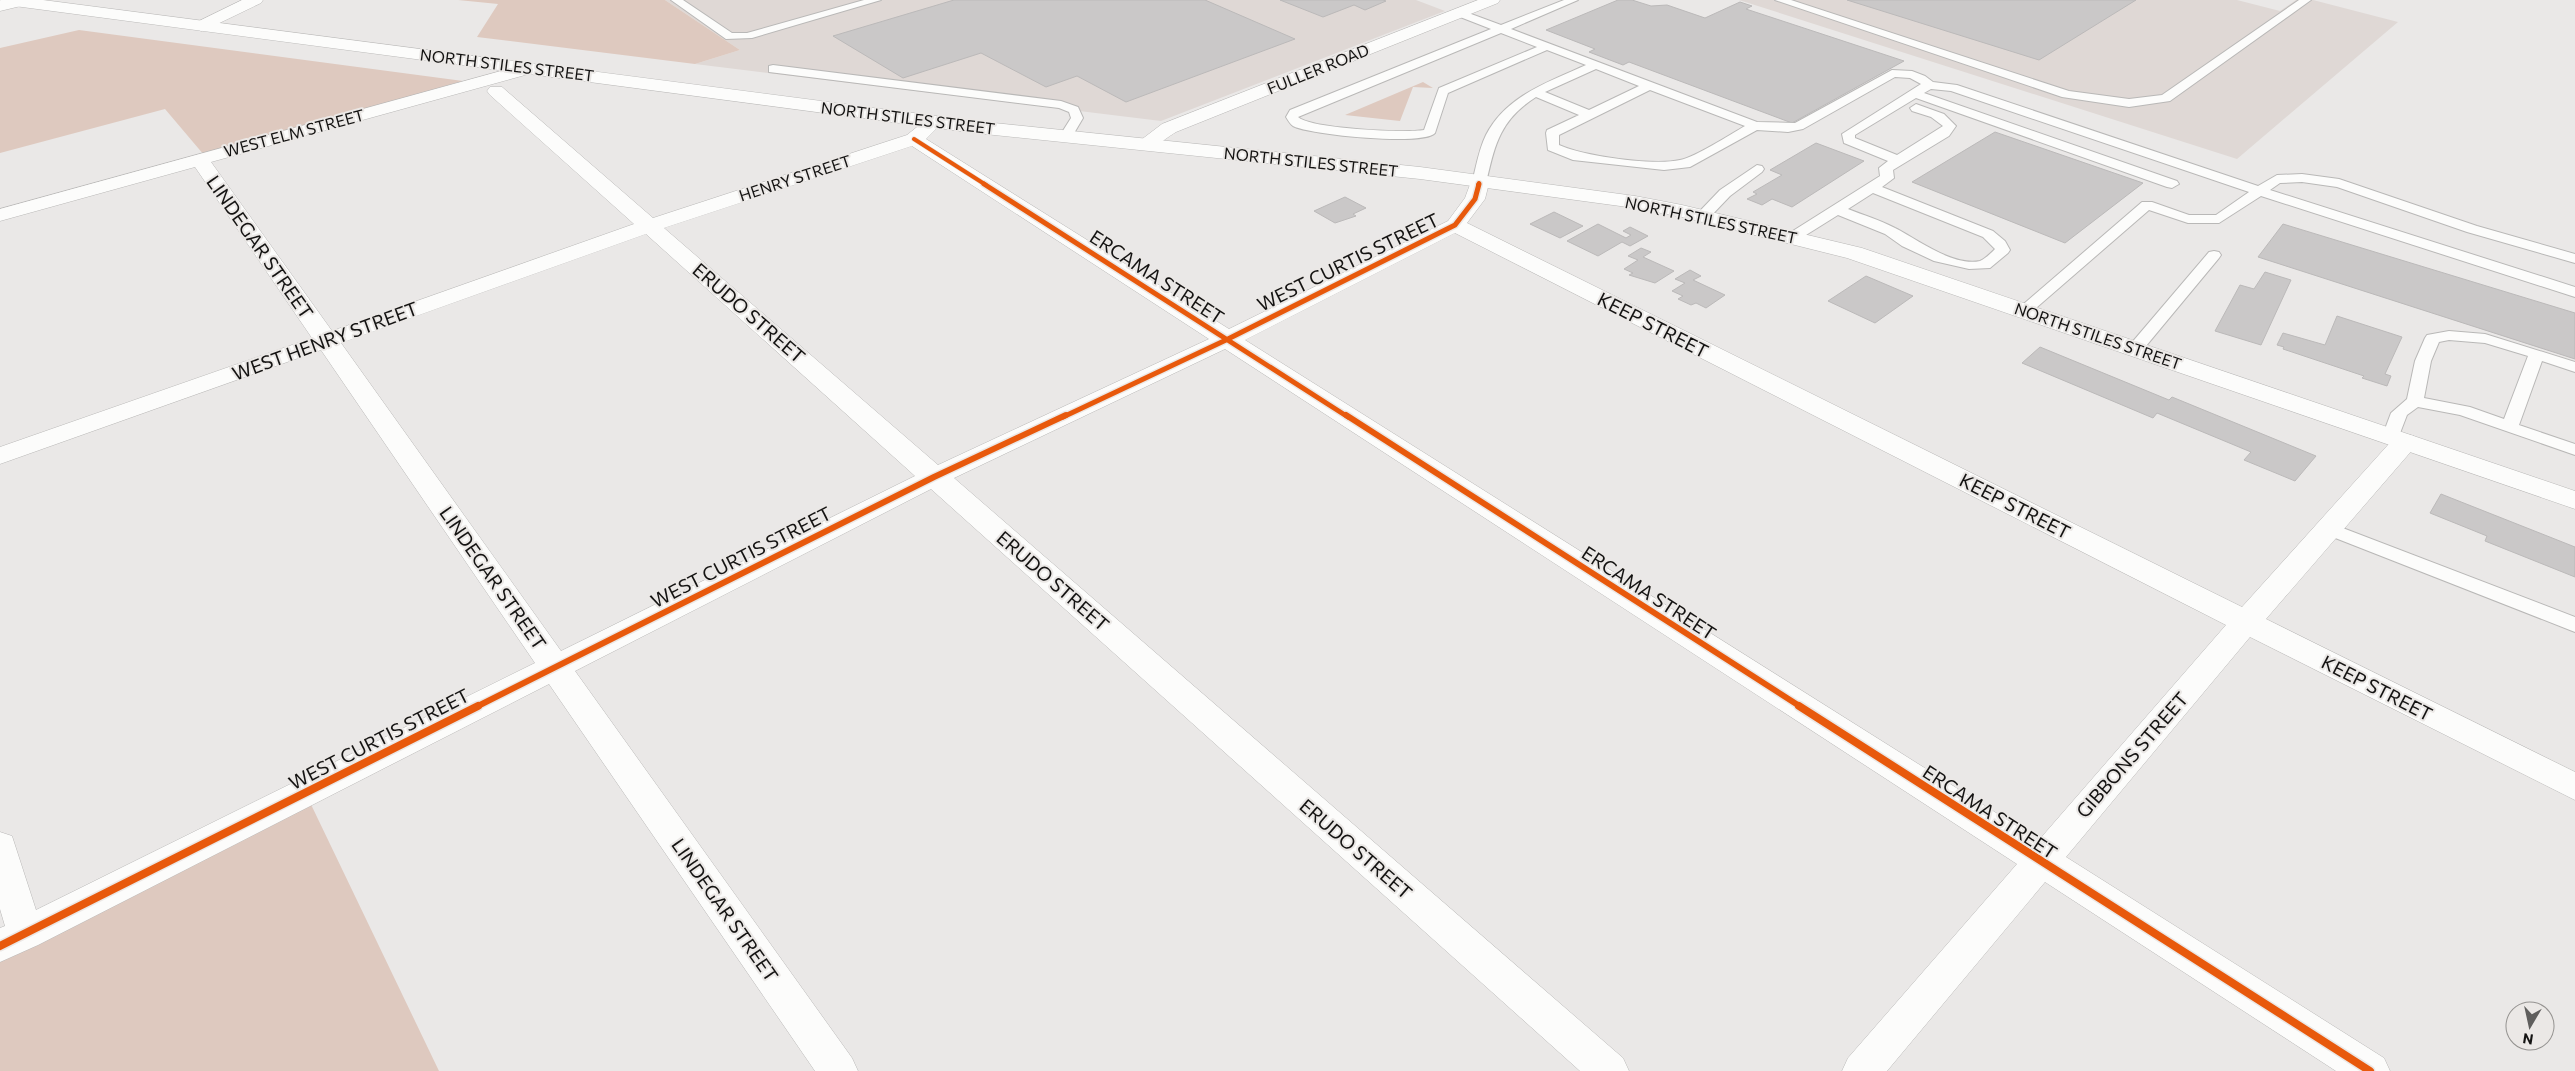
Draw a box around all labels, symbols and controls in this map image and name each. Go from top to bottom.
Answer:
street label: FULLER ROAD [1264,39,1372,98]
street label: NORTH STILES STREET [419,44,595,85]
street label: NORTH STILES STREET [820,97,996,138]
street label: WEST ELM STREET [221,105,366,160]
street label: NORTH STILES STREET [1223,143,1399,180]
street label: HENRY STREET [736,150,853,205]
street label: LINDEGAR STREET [202,171,319,323]
street label: NORTH STILES STREET [1623,192,1799,247]
street label: WEST CURTIS STREET [1253,208,1442,316]
street label: ERCAMA STREET [1086,225,1229,329]
street label: ERUDO STREET [688,258,810,368]
street label: KEEP STREET [1594,287,1713,362]
street label: WEST HENRY STREET [229,296,421,385]
street label: NORTH STILES STREET [2012,298,2184,373]
street label: KEEP STREET [1956,468,2075,543]
street label: WEST CURTIS STREET [647,501,835,612]
street label: LINDEGAR STREET [435,502,552,654]
street label: ERUDO STREET [992,526,1114,636]
street label: ERCAMA STREET [1578,541,1721,645]
street label: KEEP STREET [2318,650,2437,725]
street label: WEST CURTIS STREET [285,683,473,794]
street label: GIBBONS STREET [2071,687,2192,822]
street label: ERCAMA STREET [1919,760,2062,864]
street label: ERUDO STREET [1295,794,1417,904]
street label: LINDEGAR STREET [667,834,784,986]
north arrow [2505,1001,2555,1051]
text: N [2521,1030,2534,1049]

